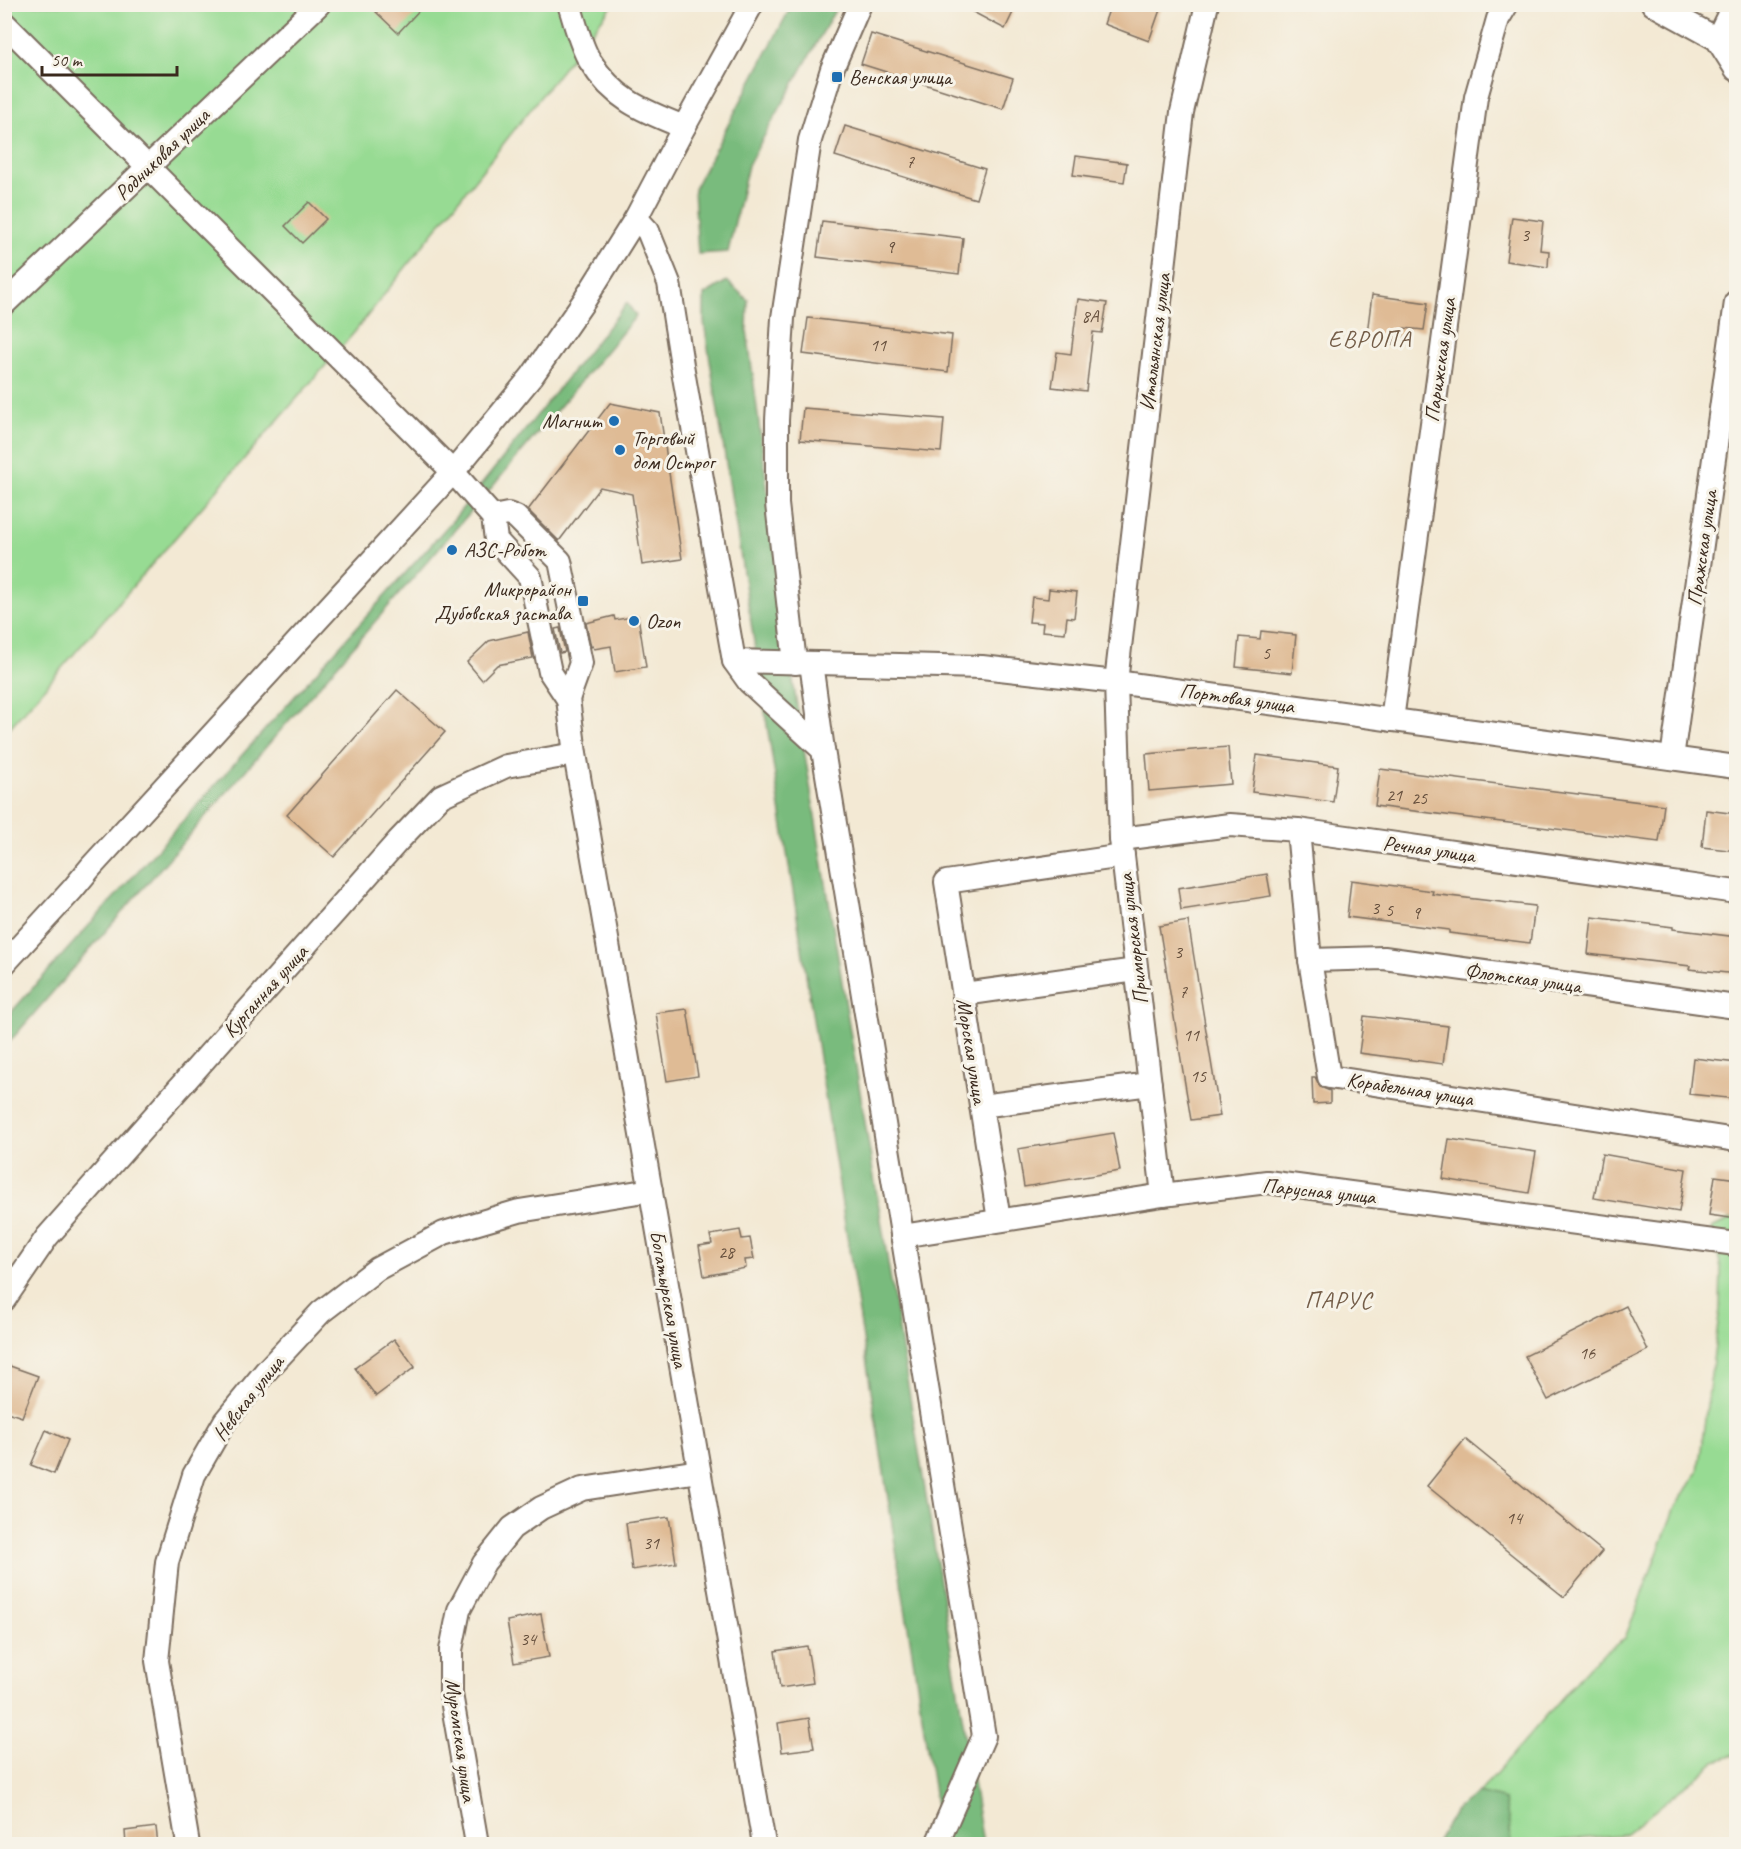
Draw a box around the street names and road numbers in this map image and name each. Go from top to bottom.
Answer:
street label: Родниковая улица [109,101,216,206]
street label: Итальянская улица [1134,270,1177,412]
street label: Парижская улица [1418,295,1462,424]
street label: Пражская улица [1681,486,1723,607]
street label: Портовая улица [1178,677,1298,719]
street label: Речная улица [1381,830,1479,869]
street label: Приморская улица [1112,870,1154,1006]
street label: Курганная улица [217,938,315,1043]
street label: Флотская улица [1463,957,1585,999]
street label: Морская улица [951,996,994,1108]
street label: Корабельная улица [1345,1066,1476,1112]
street label: Парусная улица [1261,1172,1379,1210]
street label: Богатырская улица [644,1228,694,1371]
street label: Невская улица [207,1348,291,1446]
street label: Муромская улица [439,1677,483,1805]

